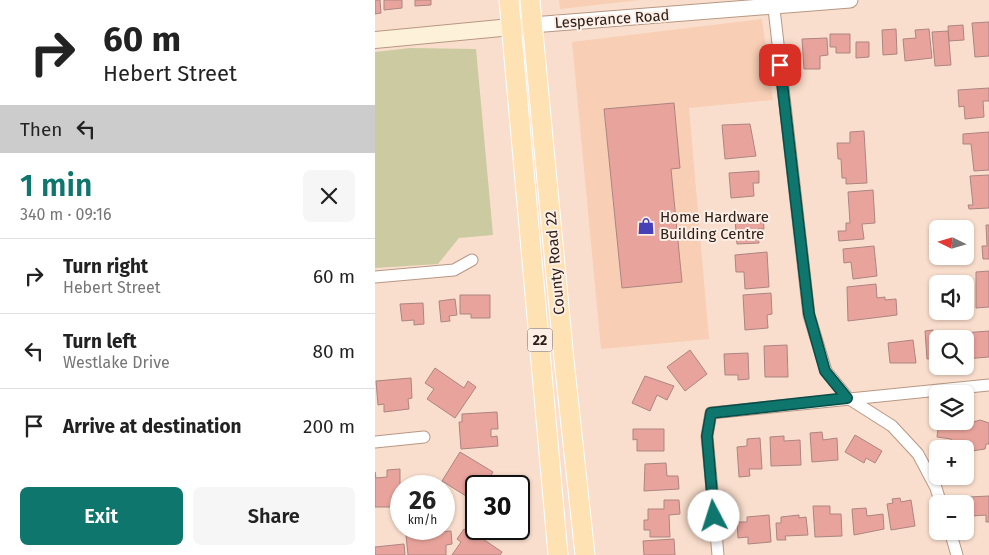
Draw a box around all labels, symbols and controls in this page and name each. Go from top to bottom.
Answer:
street label: Lesperance Road [554,6,670,32]
text: 60 m [103,18,181,60]
icon: right [20,20,85,85]
pin [759,44,801,86]
icon: arrive [766,51,794,79]
text: Hebert Street [103,60,237,87]
icon: left [72,115,100,143]
text: Then [20,118,62,141]
text: 1 min [20,168,92,204]
button: close [303,170,355,222]
text: 340 m · 09:16 [20,205,111,224]
place label: Home Hardware Building Centre [660,208,769,243]
street label: County Road 22 [541,210,569,316]
shop icon: Home Hardware Building Centre [636,216,656,236]
north arrow [929,220,974,265]
map controls [929,220,974,540]
text: Turn right [63,255,148,278]
icon: right [20,262,48,290]
text: 60 m [313,265,355,288]
button: sound [929,275,974,320]
text: Hebert Street [63,278,160,297]
road number: 22 [527,328,553,352]
text: Turn left [63,330,137,353]
button: search [929,330,974,375]
icon: left [20,337,48,365]
text: 80 m [313,340,355,363]
text: Westlake Drive [63,353,170,372]
button: layers [929,385,974,430]
icon: arrive [20,412,48,440]
text: Arrive at destination [63,415,242,438]
text: 200 m [303,415,355,438]
button: + [929,440,974,485]
speed limit sign: 30 [465,475,530,540]
text: 26 [409,486,436,516]
button: Exit [20,487,183,545]
button: Share [193,487,355,545]
position arrow [687,489,739,541]
button: − [929,495,974,540]
text: km/h [408,513,437,527]

